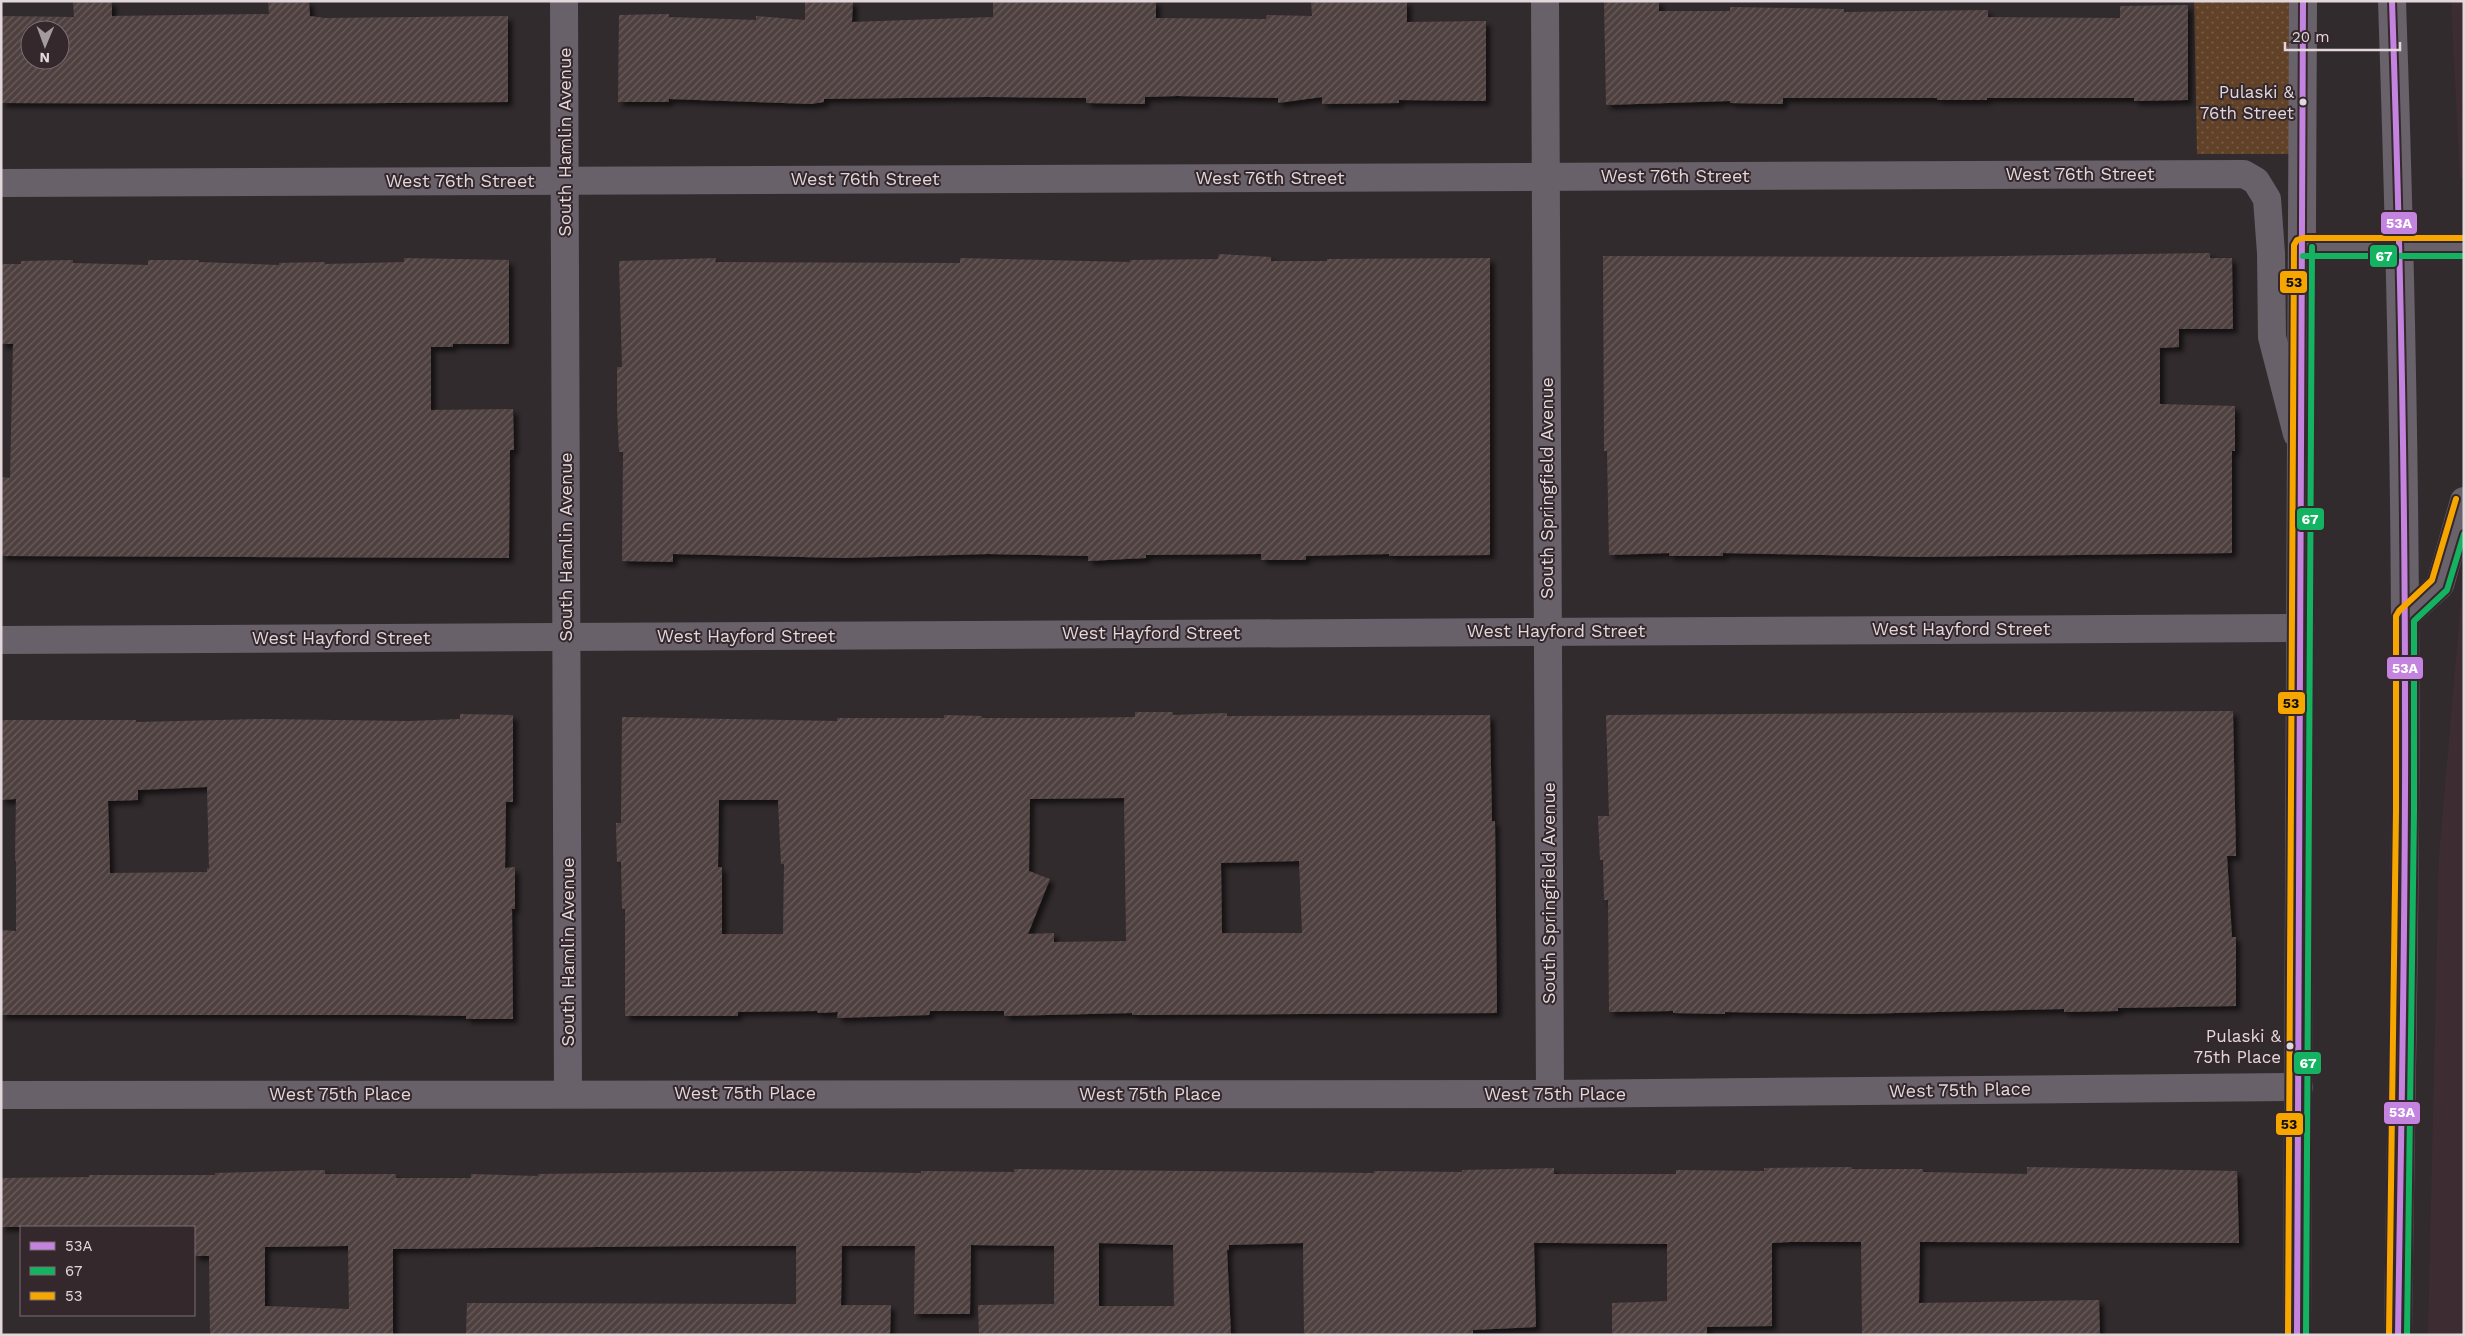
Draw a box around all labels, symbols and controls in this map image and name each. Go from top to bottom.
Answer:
north arrow [20,20,70,70]
scale bar [2285,20,2400,52]
text: 20 m [2292,28,2330,46]
street label: South Hamlin Avenue [554,47,575,237]
text: N [39,50,50,66]
place label: Pulaski & 76th Street [2200,82,2294,123]
marker: Pulaski & 76th Street [2298,97,2308,107]
street label: West 76th Street [2005,163,2155,184]
street label: West 76th Street [1600,165,1750,186]
street label: West 76th Street [1195,167,1345,188]
street label: West 76th Street [790,168,940,189]
street label: West 76th Street [385,170,535,191]
line badge: 53A [2380,211,2418,235]
text: 53A [2386,215,2412,231]
line badge: 67 [2369,244,2398,268]
text: 67 [2376,248,2393,264]
line badge: 53 [2279,270,2308,294]
text: 53 [2286,274,2302,290]
street label: South Springfield Avenue [1536,377,1557,599]
street label: South Hamlin Avenue [555,452,576,642]
line badge: 67 [2296,507,2325,531]
text: 67 [2302,511,2319,527]
street label: West Hayford Street [1872,618,2051,639]
street label: West Hayford Street [1467,620,1646,641]
street label: West Hayford Street [1062,622,1241,643]
street label: West Hayford Street [657,625,836,646]
street label: West Hayford Street [252,627,431,648]
line badge: 53A [2386,656,2424,680]
text: 53A [2392,660,2418,676]
line badge: 53 [2277,691,2306,715]
text: 53 [2283,695,2299,711]
street label: South Springfield Avenue [1538,782,1559,1004]
street label: South Hamlin Avenue [557,857,578,1047]
place label: Pulaski & 75th Place [2194,1026,2281,1067]
marker: Pulaski & 75th Place [2285,1041,2295,1051]
line badge: 67 [2293,1051,2322,1075]
text: 67 [2300,1055,2317,1071]
street label: West 75th Place [1889,1078,2031,1101]
street label: West 75th Place [674,1082,816,1103]
street label: West 75th Place [269,1083,411,1104]
street label: West 75th Place [1079,1083,1221,1104]
street label: West 75th Place [1484,1083,1626,1104]
line badge: 53A [2383,1101,2421,1125]
text: 53A [2389,1104,2415,1120]
line badge: 53 [2275,1112,2304,1136]
text: 53 [2281,1116,2297,1132]
legend [20,1226,195,1316]
text: 53A [65,1237,92,1255]
text: 67 [65,1262,82,1280]
text: 53 [65,1287,82,1305]

